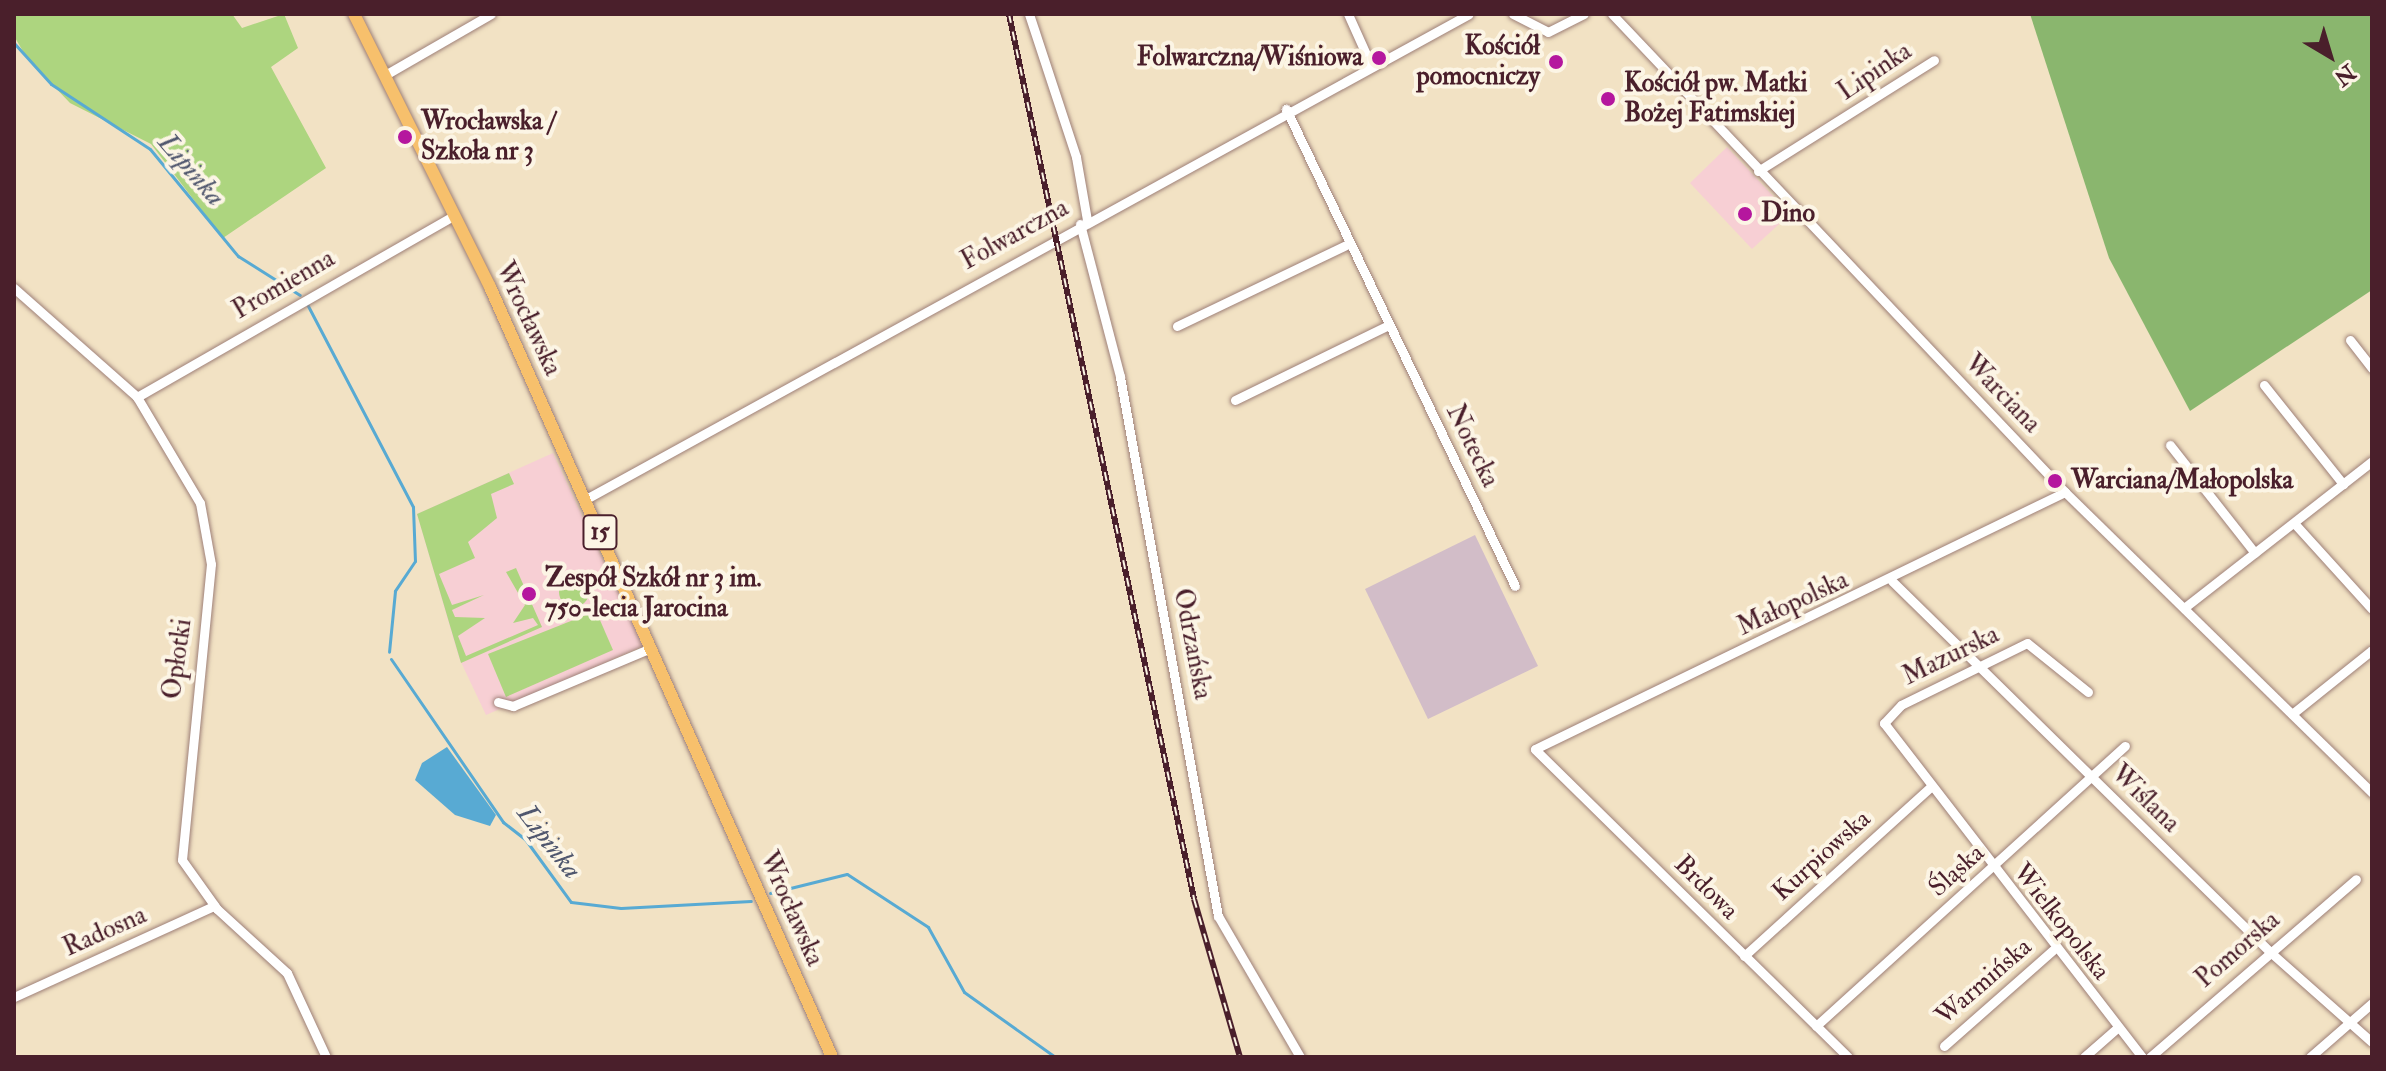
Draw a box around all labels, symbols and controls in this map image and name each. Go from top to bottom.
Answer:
north arrow [2290,16,2370,96]
place label: Kościół pomocniczy [1417,31,1540,92]
street label: Lipinka [1832,36,1918,108]
place label: Folwarczna/Wiśniowa [1137,42,1363,74]
marker: Folwarczna/Wiśniowa [1370,49,1388,67]
marker: Kościół pomocniczy [1547,53,1565,71]
text: N [2328,58,2361,92]
place label: Kościół pw. Matki Bożej Fatimskiej [1624,68,1807,130]
marker: Kościół pw. Matki Bożej Fatimskiej [1599,90,1617,108]
place label: Wrocławska / Szkoła nr 3 [421,106,555,168]
water label: Lipinka [150,127,232,213]
marker: Wrocławska / Szkoła nr 3 [396,128,414,146]
street label: Folwarczna [956,193,1074,277]
place label: Dino [1761,198,1815,230]
marker: Dino [1736,205,1754,223]
street label: Promienna [228,243,340,327]
street label: Wrocławska [488,257,568,381]
street label: Warciana [1957,348,2047,440]
street label: Notecka [1439,400,1505,492]
place label: Warciana/Małopolska [2071,465,2293,497]
marker: Warciana/Małopolska [2046,472,2064,490]
road number: 15 [582,512,618,552]
place label: Zespół Szkół nr 3 im. 750-lecia Jarocina [545,563,762,624]
street label: Małopolska [1733,565,1853,643]
marker: Zespół Szkół nr 3 im. 750-lecia Jarocina [520,585,538,603]
street label: Odrzańska [1166,586,1218,702]
street label: Opłotki [157,617,199,701]
street label: Mazurska [1898,619,2004,693]
street label: Wiślana [2104,759,2186,839]
water label: Lipinka [509,798,589,886]
street label: Kurpiowska [1767,804,1877,908]
street label: Śląska [1923,838,1991,904]
street label: Wrocławska [752,847,830,971]
street label: Brdowa [1667,849,1745,927]
street label: Wielkopolska [2006,858,2116,986]
street label: Radosna [59,900,151,964]
street label: Pomorska [2190,905,2286,995]
street label: Warmińska [1930,932,2038,1032]

